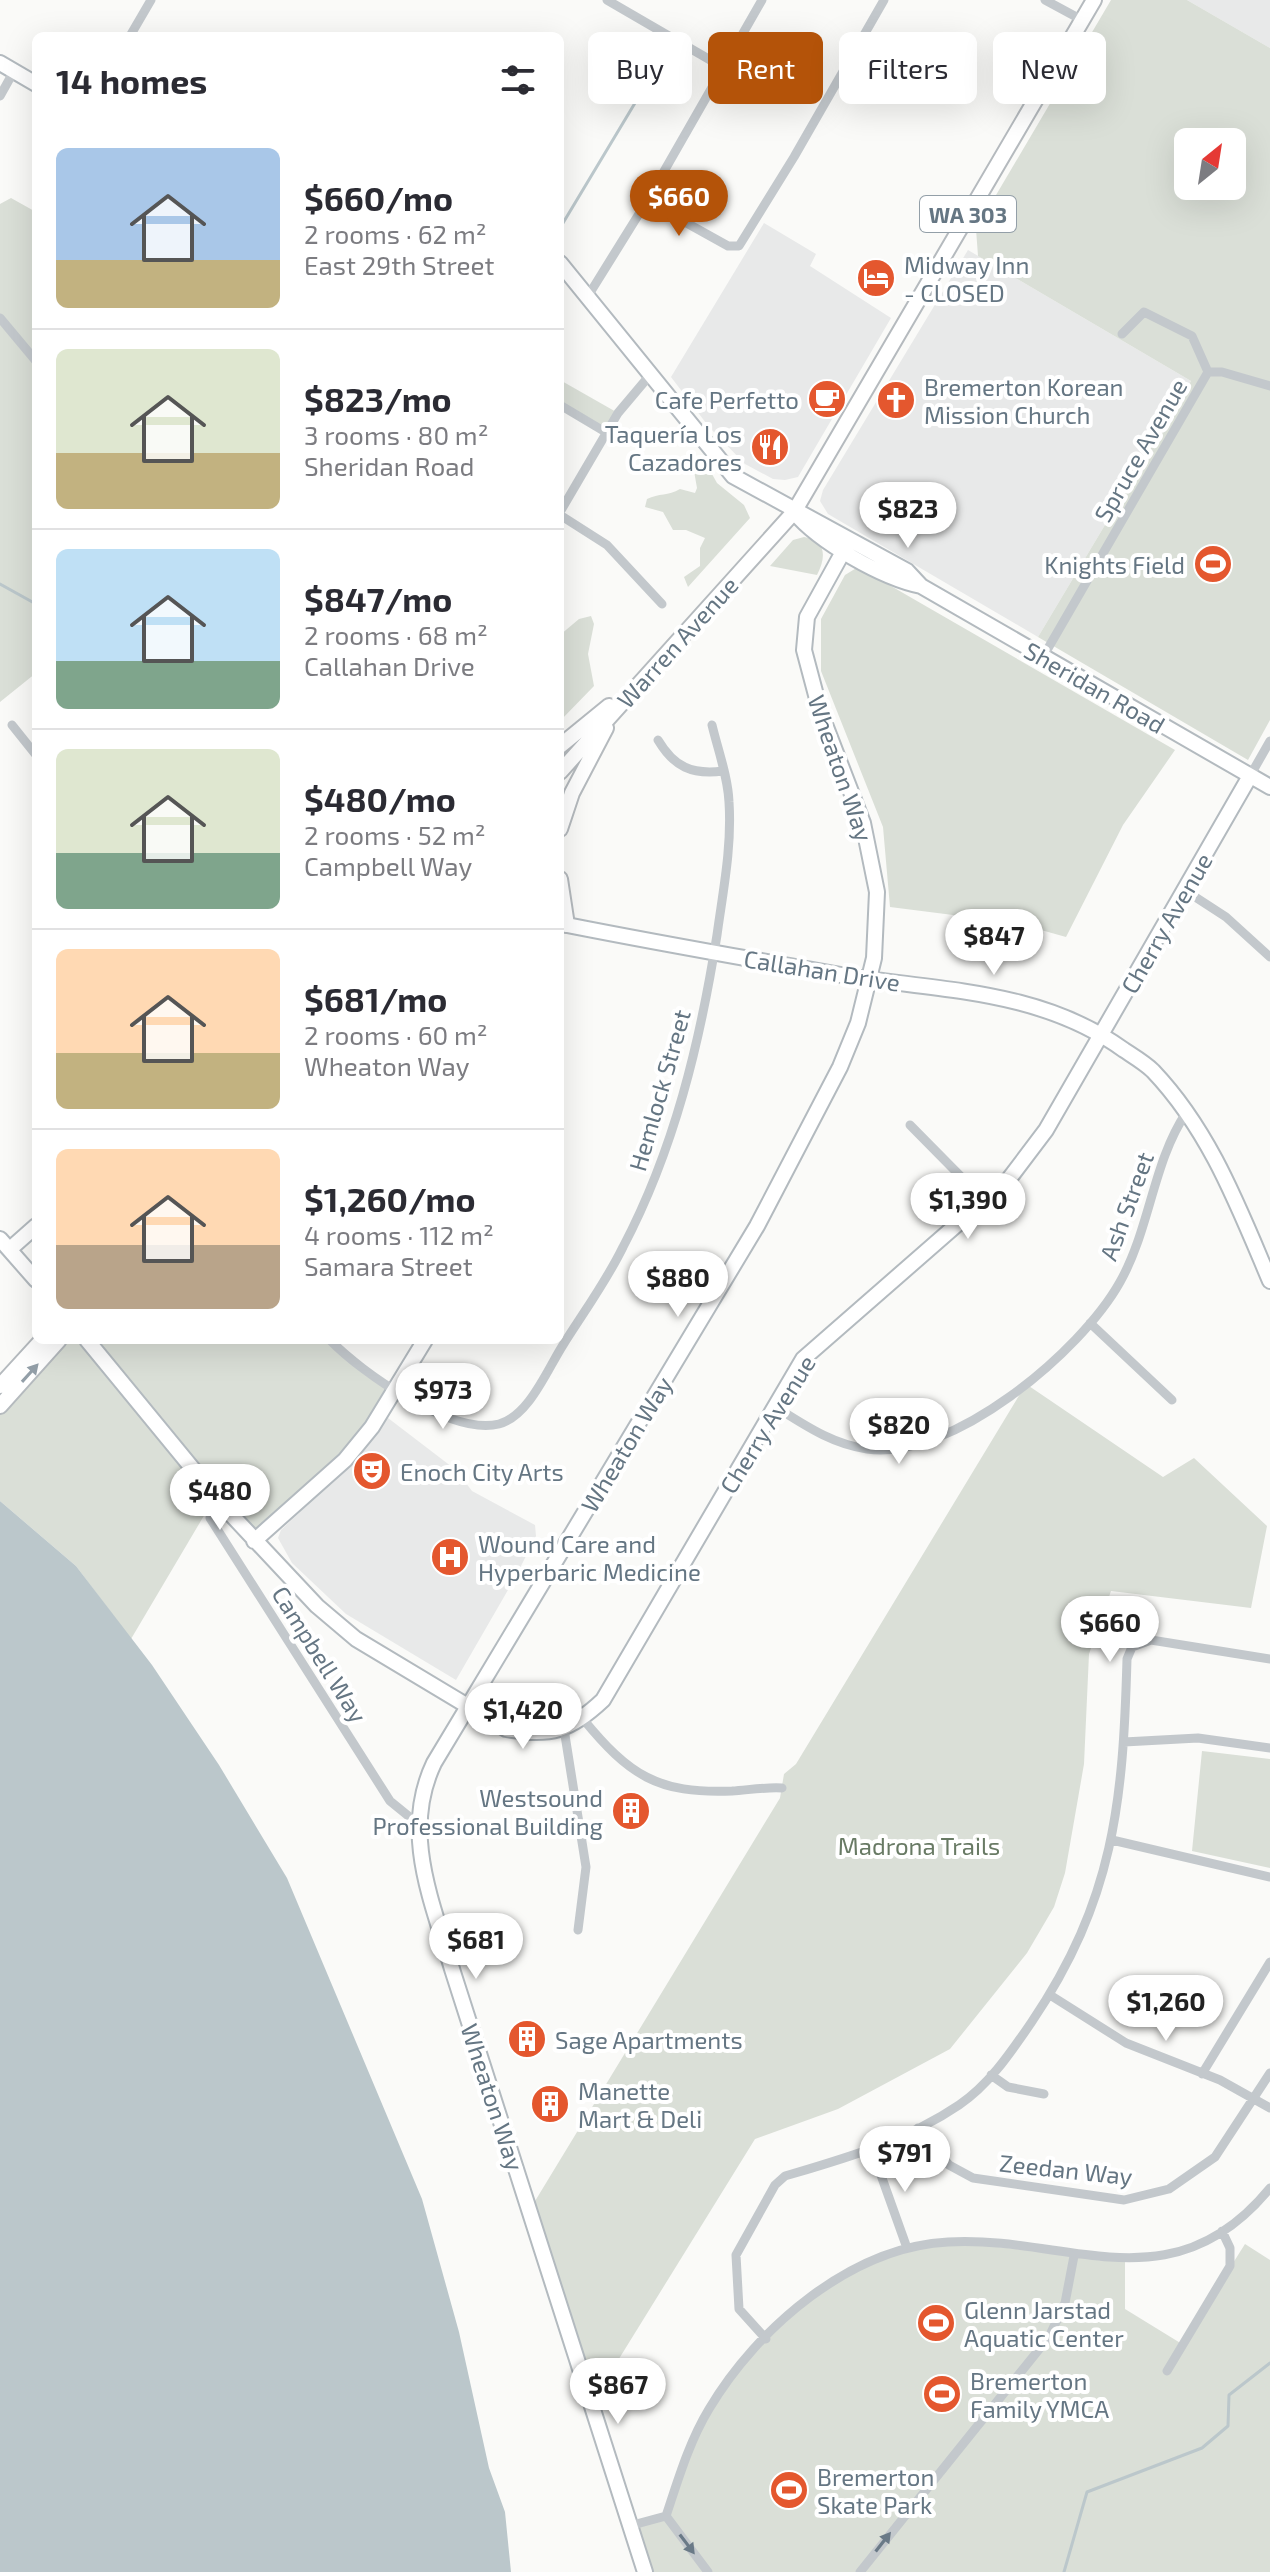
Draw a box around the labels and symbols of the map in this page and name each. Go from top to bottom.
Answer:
north arrow [1174,128,1246,200]
pin: $660 [632,170,726,238]
road number: WA 303 [920,196,1016,232]
place label: Midway Inn - CLOSED [904,250,1029,307]
hotel icon: Midway Inn - CLOSED [855,257,897,299]
place label: Bremerton Korean Mission Church [924,372,1124,429]
street label: Spruce Avenue [1087,373,1193,527]
cafe icon: Cafe Perfetto [806,378,848,420]
church icon: Bremerton Korean Mission Church [875,379,917,421]
place label: Cafe Perfetto [655,385,799,414]
place label: Taquería Los Cazadores [605,419,742,476]
restaurant icon: Taquería Los Cazadores [749,426,791,468]
pin: $823 [861,482,955,550]
sports icon: Knights Field [1192,543,1234,585]
place label: Knights Field [1044,550,1185,579]
street label: Warren Avenue [610,570,744,714]
street label: Sheridan Road [1020,635,1170,739]
street label: Wheaton Way [802,691,880,845]
street label: Cherry Avenue [1114,848,1218,998]
pin: $847 [947,909,1041,977]
street label: Callahan Drive [742,943,902,997]
street label: Hemlock Street [622,1006,696,1174]
street label: Ash Street [1093,1148,1159,1264]
pin: $1,390 [903,1173,1033,1241]
pin: $880 [631,1251,725,1319]
street label: Cherry Avenue [713,1350,821,1498]
pin: $973 [396,1363,490,1431]
one-way arrow [20,1364,38,1383]
street label: Wheaton Way [574,1371,678,1517]
pin: $820 [852,1398,946,1466]
theatre icon: Enoch City Arts [351,1450,393,1492]
place label: Enoch City Arts [400,1457,564,1486]
pin: $480 [173,1464,267,1532]
place label: Wound Care and Hyperbaric Medicine [478,1529,701,1586]
hospital icon: Wound Care and Hyperbaric Medicine [429,1536,471,1578]
street label: Campbell Way [267,1580,374,1728]
pin: $660 [1063,1596,1157,1664]
pin: $1,420 [458,1683,588,1751]
place label: Westsound Professional Building [372,1783,603,1840]
building icon: Westsound Professional Building [610,1790,652,1832]
park label: Madrona Trails [838,1831,1000,1860]
pin: $681 [429,1913,523,1981]
pin: $1,260 [1101,1975,1231,2043]
building icon: Sage Apartments [506,2018,548,2060]
street label: Wheaton Way [456,2020,531,2174]
place label: Sage Apartments [555,2025,743,2054]
place label: Manette Mart & Deli [578,2076,702,2133]
building icon: Manette Mart & Deli [529,2083,571,2125]
pin: $791 [858,2126,952,2194]
street label: Zeedan Way [998,2148,1134,2190]
place label: Glenn Jarstad Aquatic Center [964,2295,1124,2352]
sports icon: Glenn Jarstad Aquatic Center [915,2302,957,2344]
pin: $867 [571,2358,665,2426]
place label: Bremerton Family YMCA [970,2366,1109,2423]
sports icon: Bremerton Family YMCA [921,2373,963,2415]
place label: Bremerton Skate Park [817,2462,934,2519]
sports icon: Bremerton Skate Park [768,2469,810,2511]
one-way arrow [874,2532,890,2552]
one-way arrow [678,2534,694,2554]

